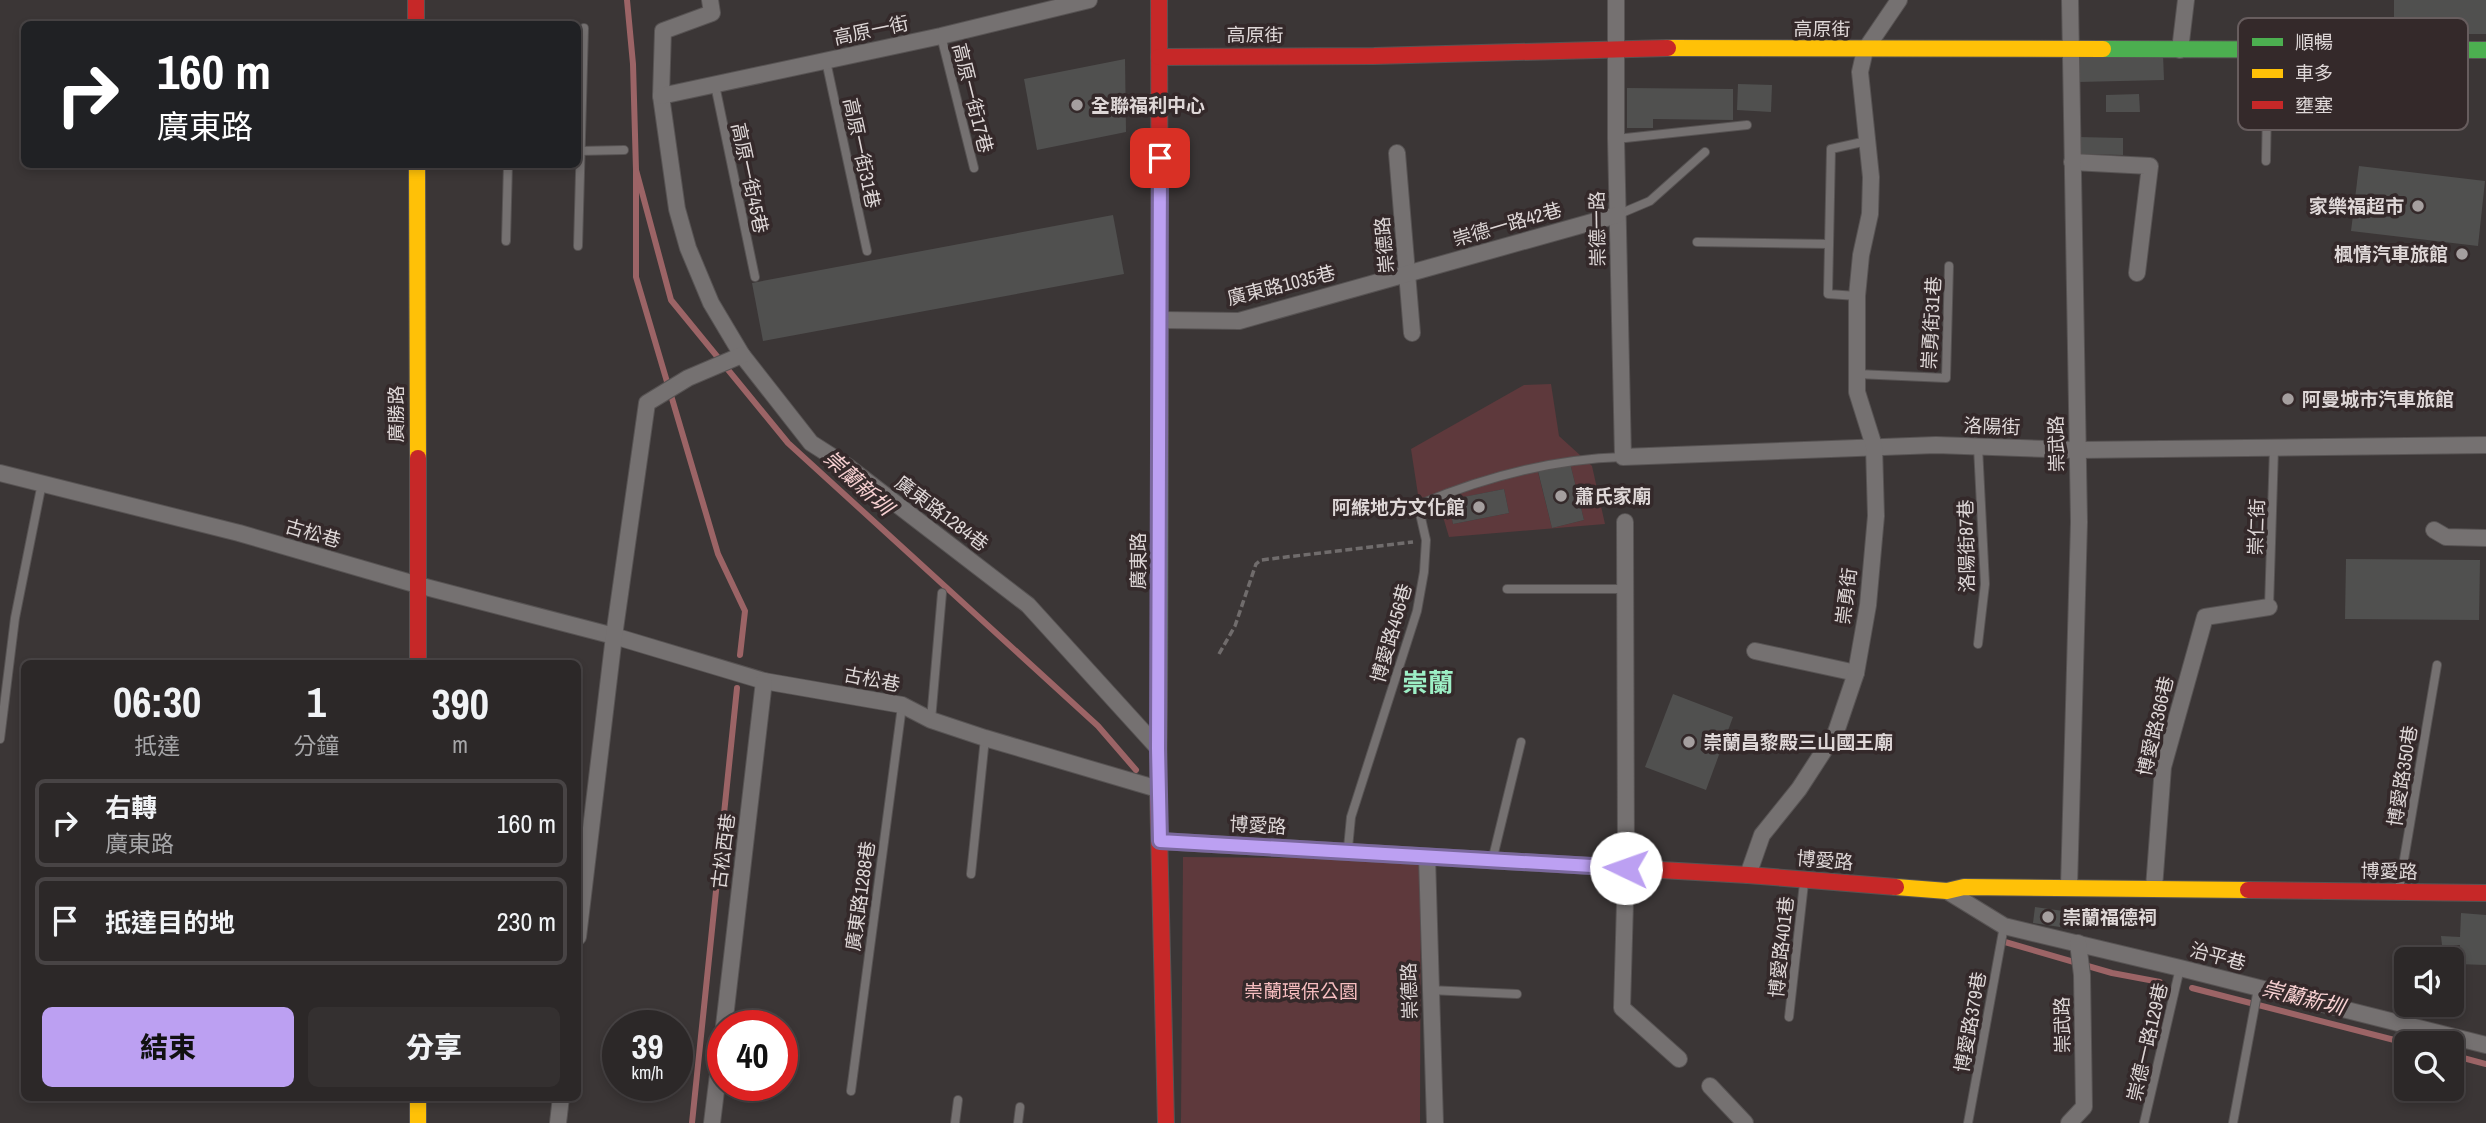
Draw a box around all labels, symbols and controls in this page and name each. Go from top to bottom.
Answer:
street label: 高原一街 [831,9,911,51]
street label: 高原街 [1793,16,1851,42]
legend [2238,18,2468,130]
street label: 高原街 [1226,22,1284,48]
text: 順暢 [2295,29,2333,55]
text: 160 m [157,38,271,104]
street label: 高原一街17巷 [947,40,999,156]
icon: right [42,49,133,140]
text: 車多 [2295,60,2333,86]
place label: 全聯福利中心 [1091,92,1205,118]
text: 壅塞 [2295,92,2333,118]
street label: 高原一街31巷 [838,95,886,211]
marker: 全聯福利中心 [1069,97,1085,113]
text: 廣東路 [157,105,253,148]
street label: 高原一街45巷 [726,120,774,236]
pin [1130,128,1190,188]
icon: arrive [1141,139,1179,177]
street label: 崇德一路 [1583,191,1611,267]
place label: 家樂福超市 [2309,193,2404,219]
street label: 崇德一路42巷 [1449,196,1565,252]
marker: 家樂福超市 [2410,198,2426,214]
street label: 崇德路 [1369,215,1399,275]
place label: 楓情汽車旅館 [2334,241,2448,267]
marker: 楓情汽車旅館 [2454,246,2470,262]
street label: 廣東路1035巷 [1224,259,1338,311]
street label: 崇勇街31巷 [1916,276,1946,370]
street label: 廣勝路 [383,385,409,443]
place label: 阿曼城市汽車旅館 [2302,386,2454,412]
marker: 阿曼城市汽車旅館 [2280,391,2296,407]
street label: 洛陽街 [1963,412,2021,440]
street label: 崇武路 [2043,415,2069,473]
water label: 崇蘭新圳 [817,444,901,524]
street label: 廣東路1284巷 [890,469,994,557]
place label: 蕭氏家廟 [1575,483,1651,509]
marker: 蕭氏家廟 [1553,488,1569,504]
place label: 阿緱地方文化館 [1332,494,1465,520]
street label: 崇仁街 [2242,498,2270,556]
marker: 阿緱地方文化館 [1471,499,1487,515]
street label: 洛陽街87巷 [1952,499,1980,593]
street label: 古松巷 [282,513,344,553]
street label: 廣東路 [1125,532,1151,590]
street label: 崇勇街 [1830,566,1862,626]
street label: 博愛路456巷 [1364,580,1418,686]
street label: 古松巷 [842,661,902,697]
district label: 崇蘭 [1402,665,1454,700]
street label: 博愛路366巷 [2131,673,2179,779]
text: 06:30 [113,674,201,730]
text: 1 [307,674,326,730]
text: 390 [431,676,489,732]
street label: 博愛路350巷 [2381,724,2423,828]
text: m [452,729,468,760]
place label: 崇蘭昌黎殿三山國王廟 [1703,729,1893,755]
text: 抵達 [134,730,180,761]
text: 分鐘 [293,730,339,761]
marker: 崇蘭昌黎殿三山國王廟 [1681,734,1697,750]
text: 右轉 [105,790,157,825]
icon: right [46,804,84,842]
text: 160 m [497,806,556,841]
street label: 博愛路 [1229,811,1287,839]
street label: 古松西巷 [705,812,741,890]
text: 廣東路 [105,828,174,859]
position arrow [1589,831,1663,905]
street label: 廣東路1288巷 [839,839,881,953]
street label: 博愛路 [1795,845,1855,875]
street label: 博愛路 [2360,858,2418,884]
street label: 博愛路401巷 [1763,895,1799,999]
icon: arrive [46,902,84,940]
text: 230 m [497,904,556,939]
place label: 崇蘭福德祠 [2062,904,2157,930]
text: 抵達目的地 [105,905,235,940]
marker: 崇蘭福德祠 [2040,909,2056,925]
street label: 治平巷 [2187,936,2249,976]
map controls [2394,947,2464,1101]
button: sound [2394,947,2464,1017]
street label: 崇德路 [1395,962,1423,1020]
street label: 博愛路379巷 [1948,970,1992,1074]
water label: 崇蘭新圳 [2259,973,2350,1022]
park label: 崇蘭環保公園 [1244,978,1358,1004]
street label: 崇德一路129巷 [2121,980,2173,1104]
street label: 崇武路 [2049,996,2075,1054]
button: 結束 [42,1007,294,1087]
button: 分享 [308,1007,560,1087]
speed limit sign: 40 [707,1010,798,1101]
text: 39 [632,1023,663,1070]
button: search [2394,1031,2464,1101]
text: km/h [632,1060,664,1085]

